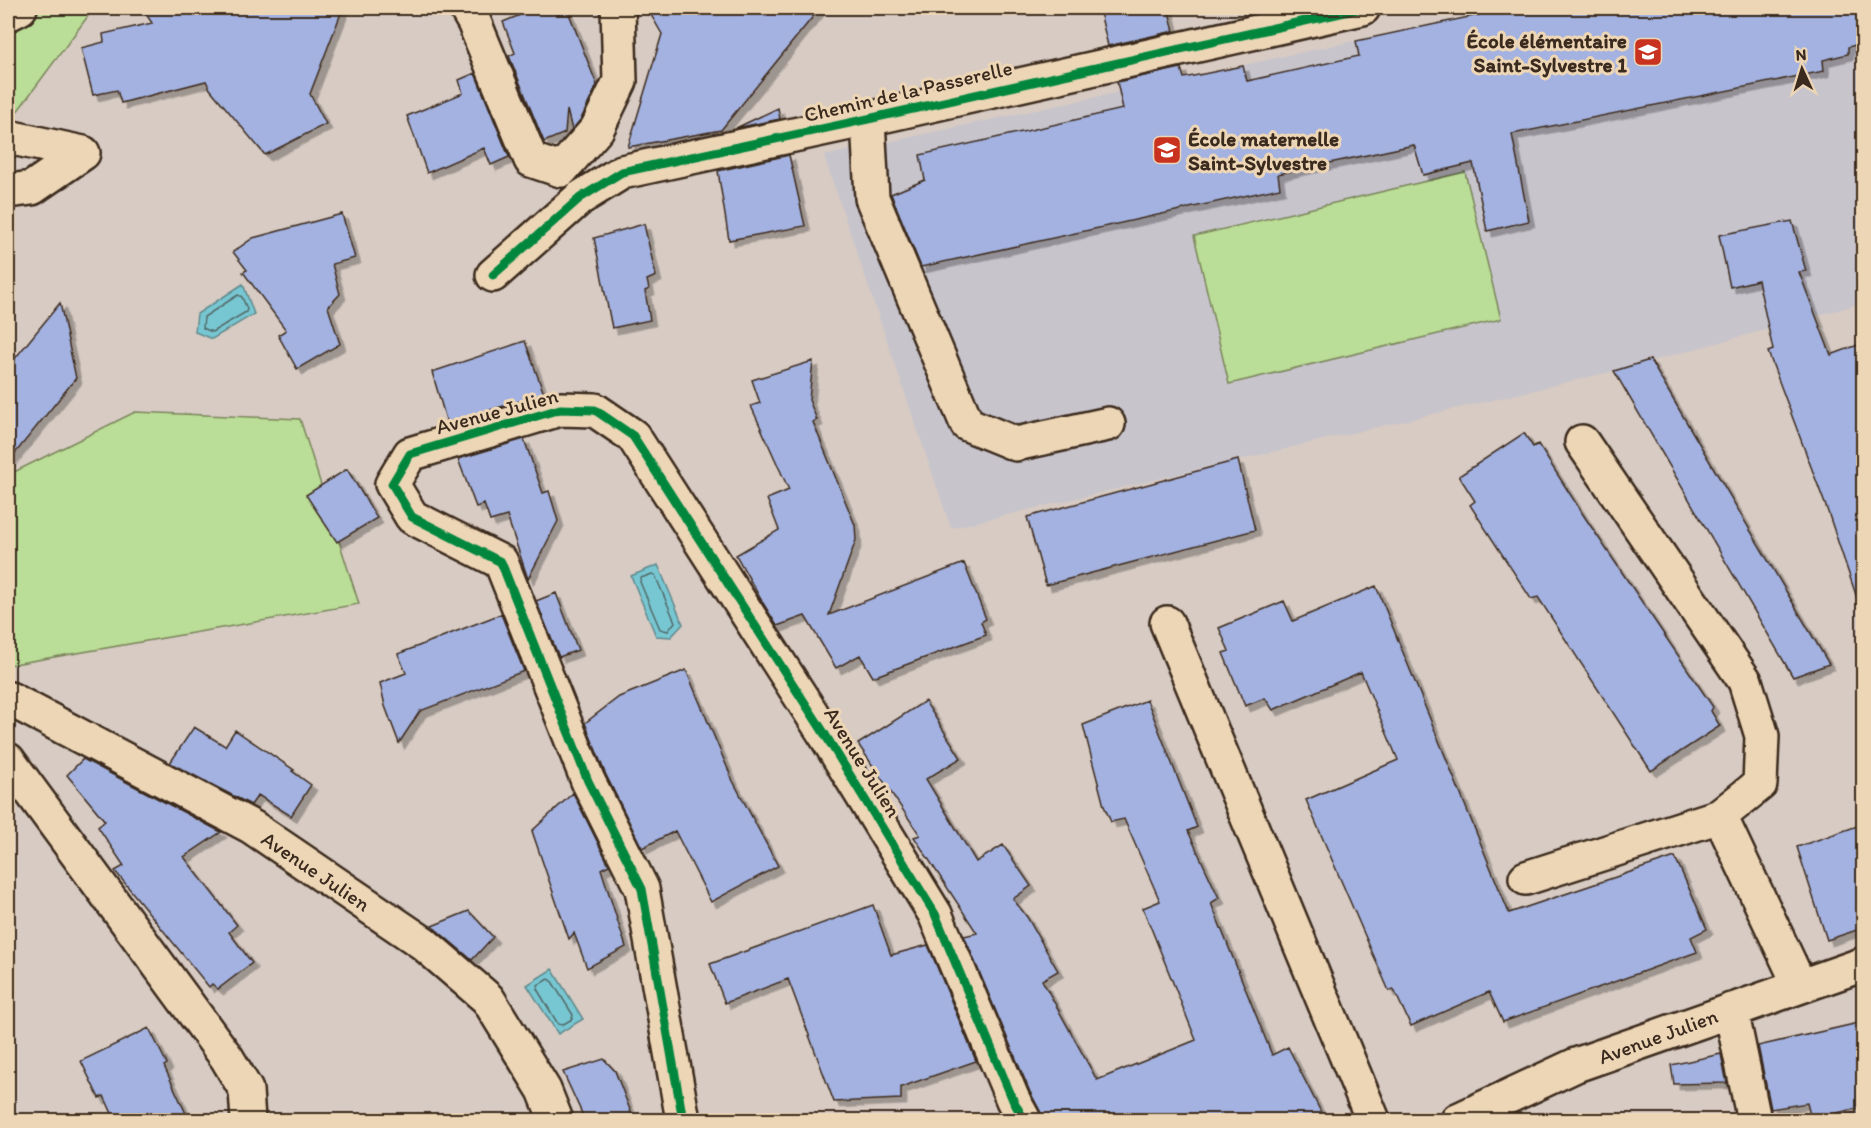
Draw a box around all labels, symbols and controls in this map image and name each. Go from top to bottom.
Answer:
place label: École élémentaire Saint-Sylvestre 1 [1467,28,1627,78]
school or university icon: École élémentaire Saint-Sylvestre 1 [1632,36,1664,68]
north arrow [1772,39,1832,99]
text: N [1795,45,1807,64]
street label: Chemin de la Passerelle [802,55,1015,127]
place label: École maternelle Saint-Sylvestre [1188,126,1339,176]
school or university icon: École maternelle Saint-Sylvestre [1151,134,1183,166]
street label: Avenue Julien [433,383,561,439]
street label: Avenue Julien [819,702,907,822]
street label: Avenue Julien [257,826,375,917]
street label: Avenue Julien [1595,1003,1721,1069]

